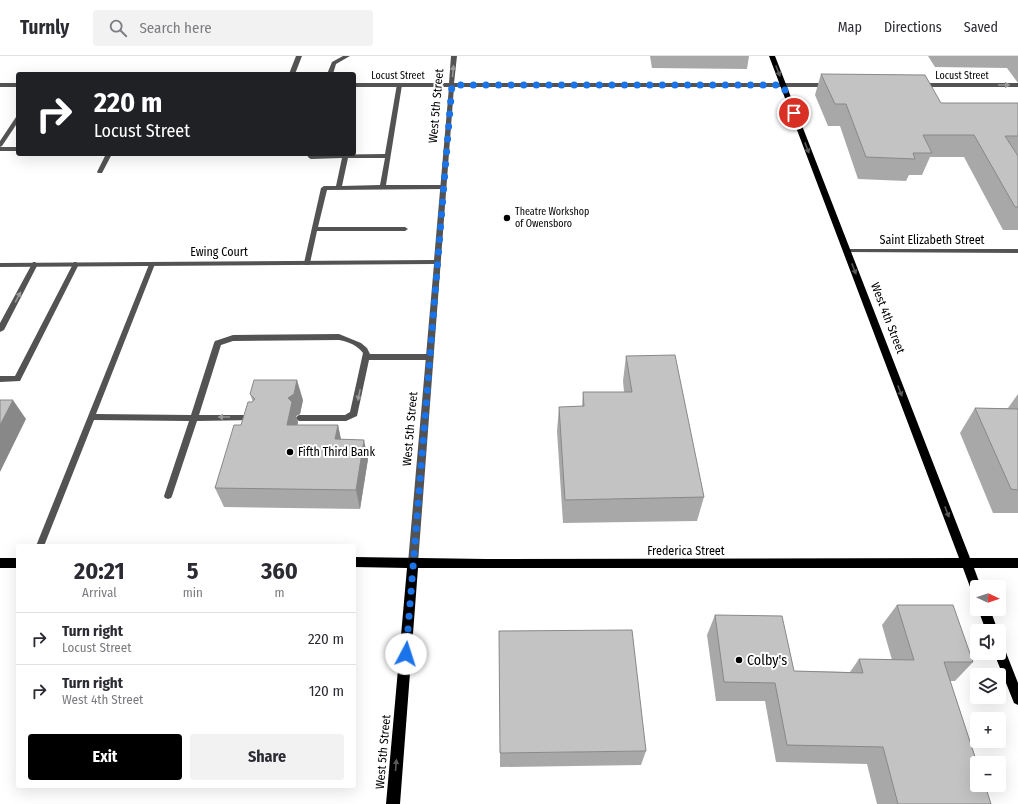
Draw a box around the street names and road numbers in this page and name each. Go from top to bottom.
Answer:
street label: West 5th Street [426,68,446,144]
street label: Locust Street [371,70,425,82]
street label: Locust Street [935,70,989,82]
street label: Saint Elizabeth Street [879,233,985,247]
street label: Ewing Court [190,245,248,259]
street label: West 4th Street [868,280,908,356]
street label: West 5th Street [400,391,420,467]
street label: Frederica Street [647,544,725,558]
street label: West 5th Street [373,714,393,790]

